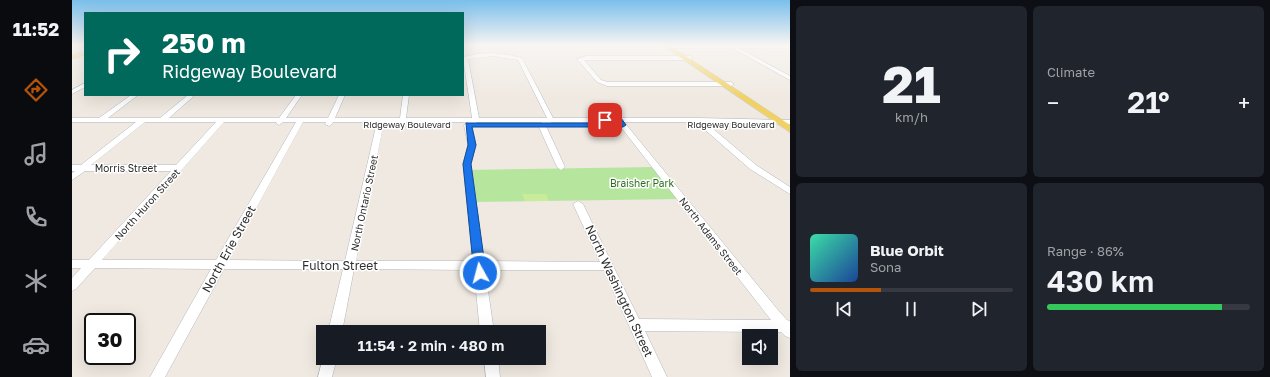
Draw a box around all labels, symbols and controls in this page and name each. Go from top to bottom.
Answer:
text: 11:52 [13,18,59,40]
text: 250 m [162,26,246,59]
icon: right [96,28,148,80]
text: 21 [882,52,941,114]
text: Ridgeway Boulevard [162,60,337,82]
text: Climate [1047,64,1095,80]
icon: directions [22,76,50,104]
text: 21° [1127,84,1170,120]
text: − [1047,89,1059,116]
text: + [1238,89,1250,116]
pin [588,103,622,137]
icon: arrive [594,109,616,131]
text: km/h [895,109,928,125]
street label: Ridgeway Boulevard [363,119,451,130]
street label: Ridgeway Boulevard [687,119,775,130]
icon: music [22,140,50,168]
street label: North Ontario Street [348,154,380,252]
street label: Morris Street [95,162,157,174]
street label: North Huron Street [112,166,182,242]
park label: Braisher Park [610,177,674,189]
street label: North Adams Street [677,195,745,277]
street label: North Erie Street [198,202,259,295]
icon: phone [22,203,50,231]
street label: North Washington Street [582,222,657,359]
text: Blue Orbit [870,241,944,259]
text: Range · 86% [1047,243,1124,259]
position arrow [459,252,501,294]
street label: Fulton Street [302,258,378,273]
text: Sona [870,259,901,275]
text: 430 km [1047,263,1154,299]
icon: climate [22,267,50,295]
icon: previous [833,298,855,320]
icon: pause [900,298,922,320]
icon: next [968,298,990,320]
speed limit sign: 30 [84,313,136,365]
map controls [742,329,778,365]
button: sound [742,329,778,365]
icon: car [22,331,50,359]
text: 11:54 · 2 min · 480 m [358,336,504,354]

